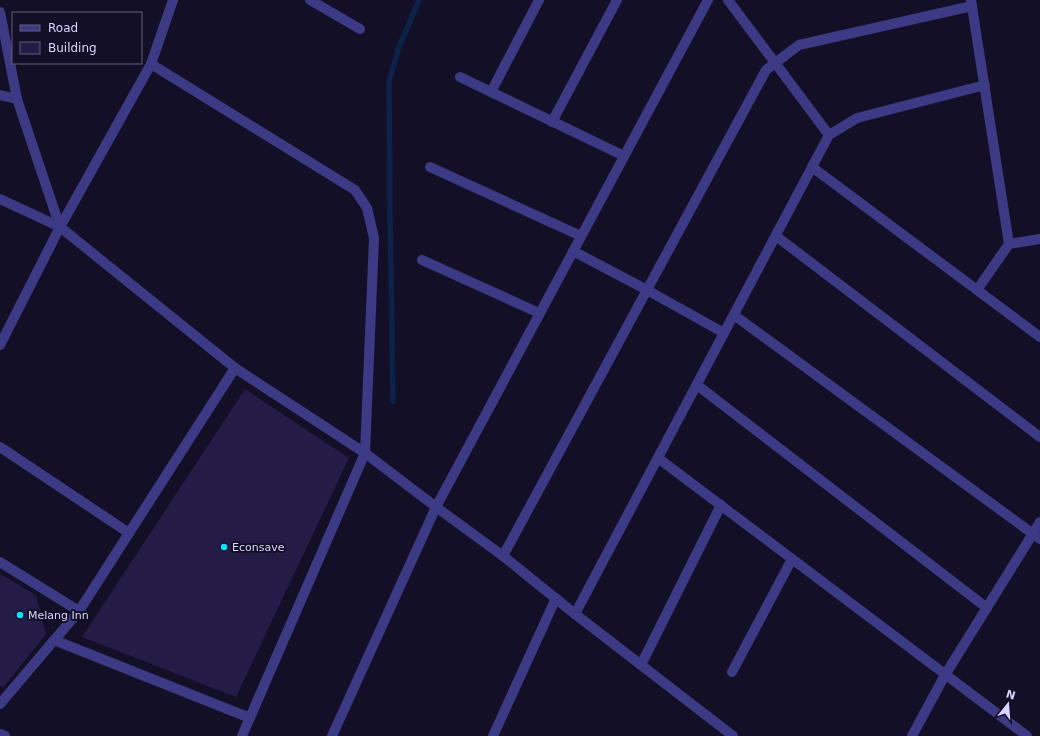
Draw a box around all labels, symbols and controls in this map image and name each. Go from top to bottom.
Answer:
legend [12,12,142,64]
text: Road [48,21,78,35]
text: Building [48,41,97,55]
place label: Econsave [232,541,285,554]
marker: Econsave [219,542,229,552]
place label: Melang Inn [28,609,89,622]
marker: Melang Inn [15,610,25,620]
north arrow [988,684,1028,724]
text: N [1004,687,1017,702]

